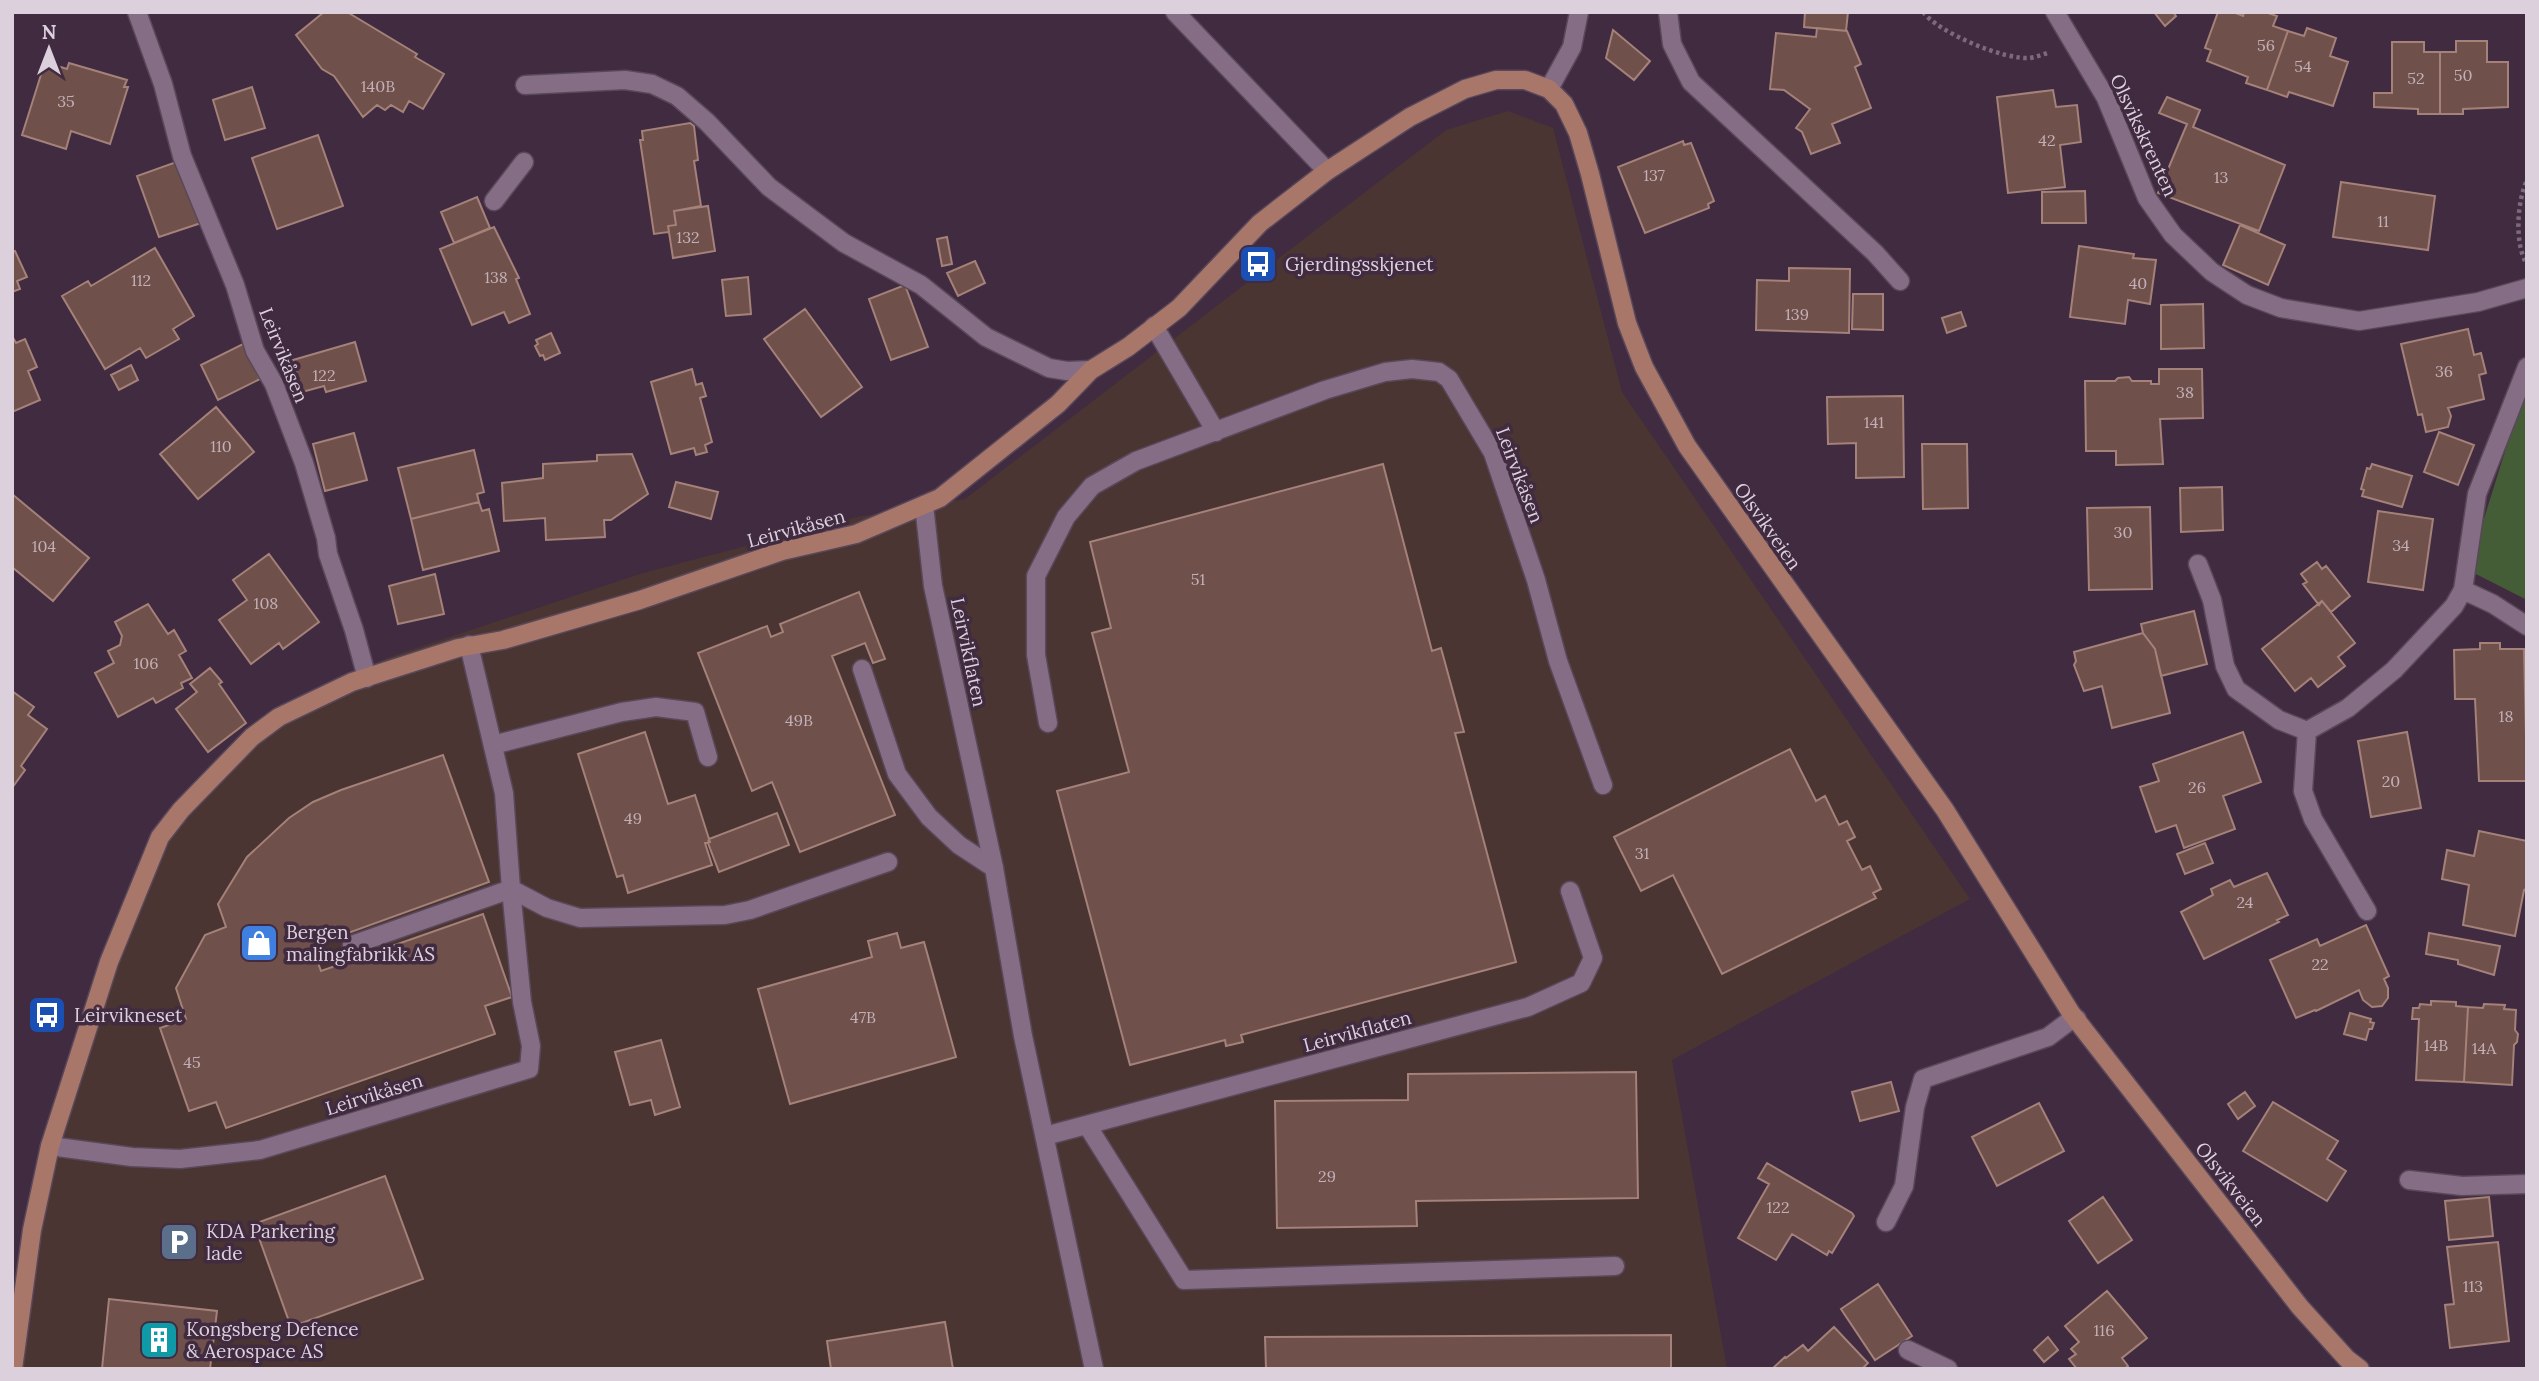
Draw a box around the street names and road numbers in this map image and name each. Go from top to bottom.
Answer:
street label: Olsvikskrenten [2105,70,2183,200]
street label: Leirvikåsen [254,304,314,406]
street label: Leirvikåsen [1491,424,1549,526]
street label: Olsvikveien [1729,478,1807,574]
street label: Leirvikåsen [744,503,848,553]
street label: Leirvikflaten [946,595,992,709]
street label: Leirvikflaten [1300,1005,1414,1057]
street label: Leirvikåsen [322,1068,426,1120]
street label: Olsvikveien [2190,1137,2272,1231]

